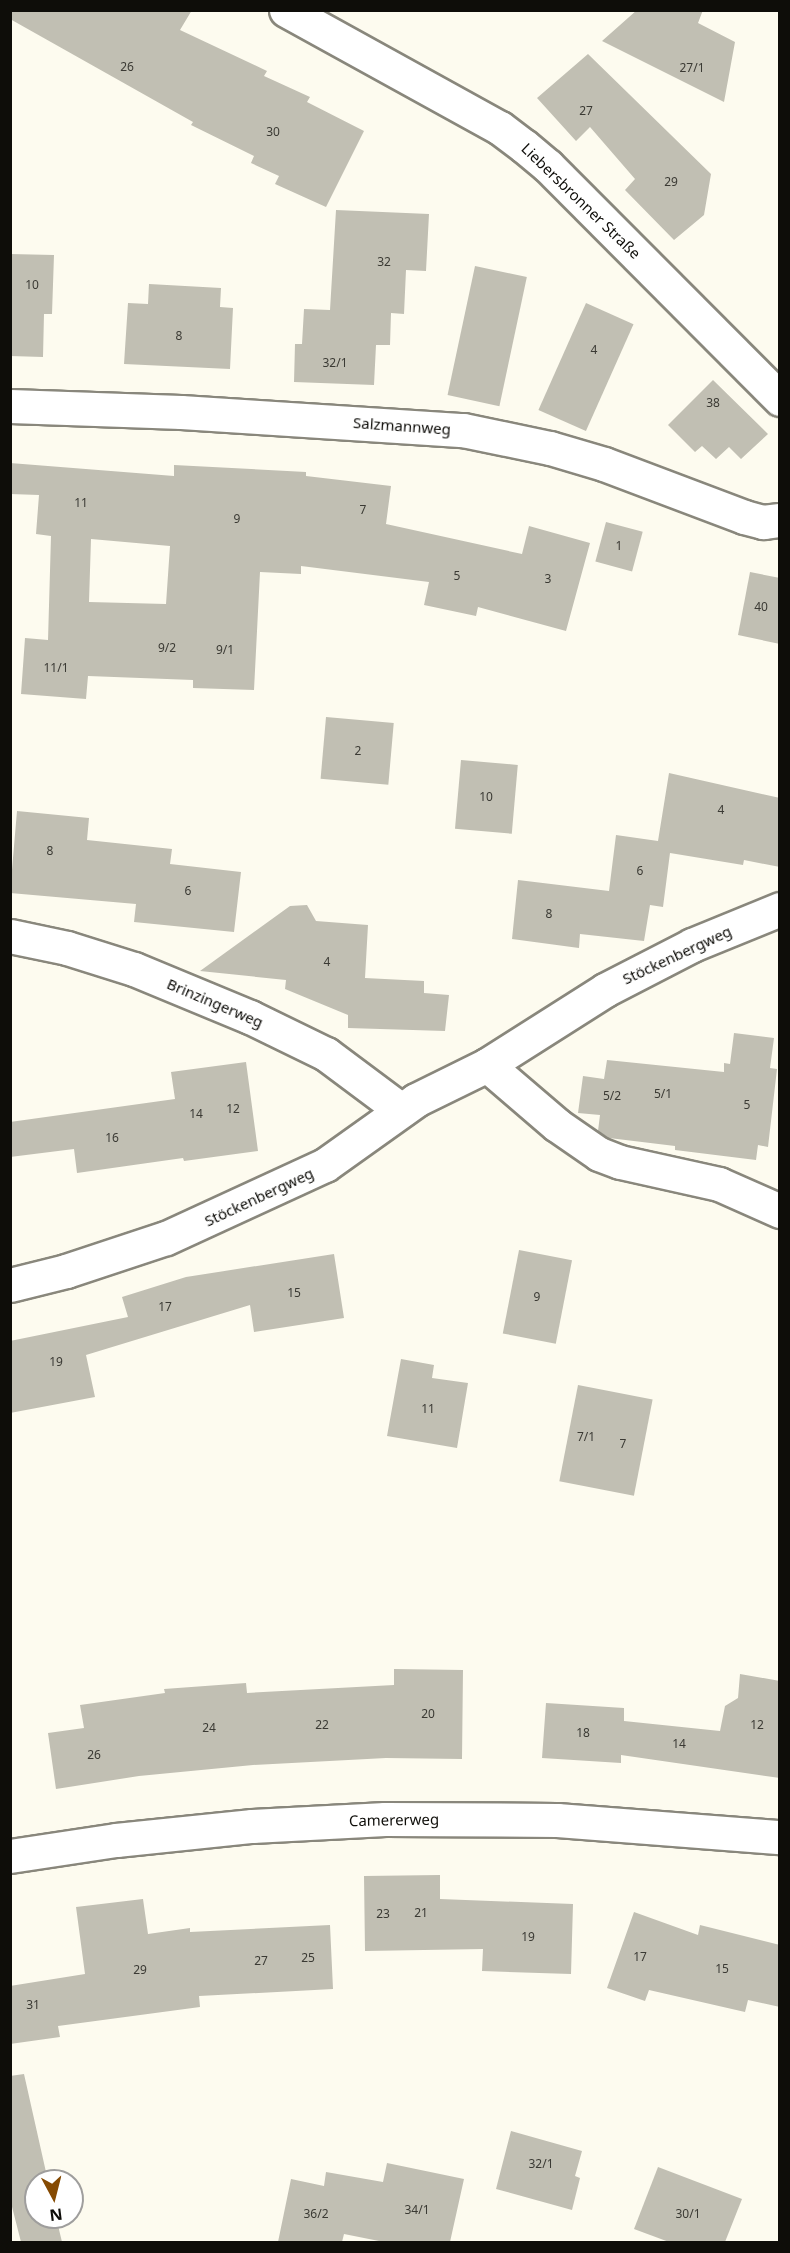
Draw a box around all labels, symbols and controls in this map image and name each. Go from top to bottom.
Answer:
house number: 26 [120,60,134,74]
house number: 27/1 [679,61,705,75]
house number: 27 [579,104,593,118]
house number: 30 [266,125,280,139]
street label: Liebersbronner Straße [518,139,644,263]
house number: 29 [664,175,678,189]
house number: 32 [377,255,391,269]
house number: 10 [25,278,39,292]
house number: 8 [176,329,182,343]
house number: 4 [591,343,597,357]
house number: 32/1 [322,356,348,370]
house number: 38 [706,396,720,410]
street label: Salzmannweg [352,414,452,438]
house number: 11 [74,496,88,510]
house number: 7 [360,503,366,517]
house number: 9 [234,512,240,526]
house number: 1 [616,539,622,553]
house number: 5 [454,569,460,583]
house number: 3 [545,572,551,586]
house number: 40 [754,600,768,614]
house number: 9/2 [158,641,176,655]
house number: 9/1 [216,643,234,657]
house number: 11/1 [43,661,69,675]
house number: 2 [355,744,361,758]
house number: 10 [479,790,493,804]
house number: 4 [718,803,724,817]
house number: 8 [47,844,53,858]
house number: 6 [637,864,643,878]
house number: 6 [185,884,191,898]
house number: 8 [546,907,552,921]
street label: Stöckenbergweg [620,922,734,988]
house number: 4 [324,955,330,969]
street label: Brinzingerweg [164,975,266,1031]
house number: 5/1 [654,1087,672,1101]
house number: 5/2 [603,1089,621,1103]
house number: 5 [744,1098,750,1112]
house number: 12 [226,1102,240,1116]
house number: 14 [189,1107,203,1121]
house number: 16 [105,1131,119,1145]
street label: Stöckenbergweg [202,1164,316,1230]
house number: 15 [287,1286,301,1300]
house number: 9 [534,1290,540,1304]
house number: 17 [158,1300,172,1314]
house number: 19 [49,1355,63,1369]
house number: 11 [421,1402,435,1416]
house number: 7/1 [577,1430,595,1444]
house number: 7 [620,1437,626,1451]
house number: 20 [421,1707,435,1721]
house number: 22 [315,1718,329,1732]
house number: 12 [750,1718,764,1732]
house number: 24 [202,1721,216,1735]
house number: 18 [576,1726,590,1740]
house number: 14 [672,1737,686,1751]
house number: 26 [87,1748,101,1762]
street label: Camererweg [349,1810,439,1830]
house number: 21 [414,1906,428,1920]
house number: 23 [376,1907,390,1921]
house number: 19 [521,1930,535,1944]
house number: 17 [633,1950,647,1964]
house number: 25 [301,1951,315,1965]
house number: 27 [254,1954,268,1968]
house number: 15 [715,1962,729,1976]
house number: 29 [133,1963,147,1977]
house number: 31 [26,1998,40,2012]
house number: 32/1 [528,2157,554,2171]
north arrow [24,2169,84,2229]
text: N [48,2203,64,2227]
house number: 34/1 [404,2203,430,2217]
house number: 36/2 [303,2207,329,2221]
house number: 30/1 [675,2207,701,2221]

